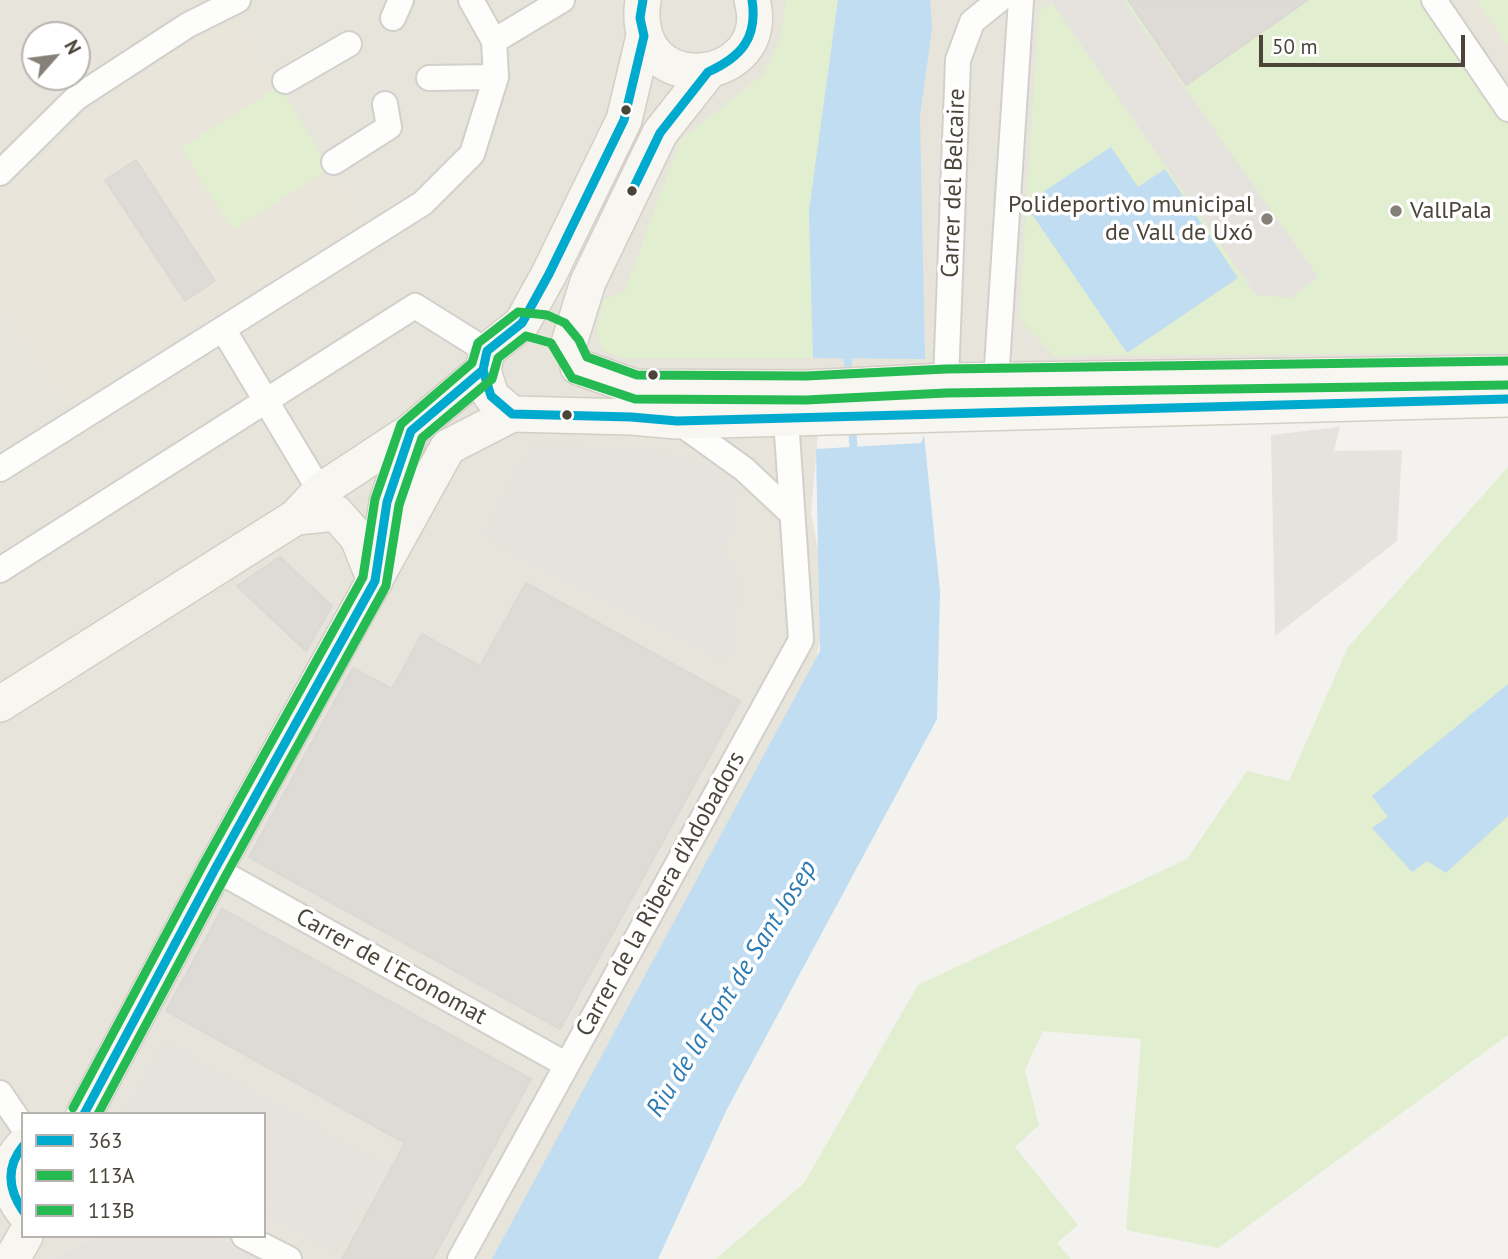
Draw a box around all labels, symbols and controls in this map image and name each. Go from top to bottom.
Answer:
north arrow [21,21,91,91]
scale bar [1263,21,1470,65]
text: 50 m [1272,33,1318,60]
text: N [59,36,86,58]
street label: Carrer del Belcaire [936,88,972,278]
unlabelled marker [619,103,633,117]
unlabelled marker [625,184,639,198]
place label: Polideportivo municipal de Vall de Uxó [1008,191,1253,247]
place label: VallPala [1410,197,1492,225]
marker: VallPala [1388,203,1404,219]
marker: Polideportivo municipal de Vall de Uxó [1259,211,1275,227]
unlabelled marker [646,368,660,382]
unlabelled marker [560,408,574,422]
street label: Carrer de la Ribera d'Adobadors [571,746,751,1042]
water label: Riu de la Font de Sant Josep [640,855,824,1123]
street label: Carrer de l'Economat [291,903,491,1031]
legend [21,1112,266,1238]
text: 363 [88,1127,122,1154]
text: 113A [88,1162,135,1189]
text: 113B [88,1197,135,1224]

